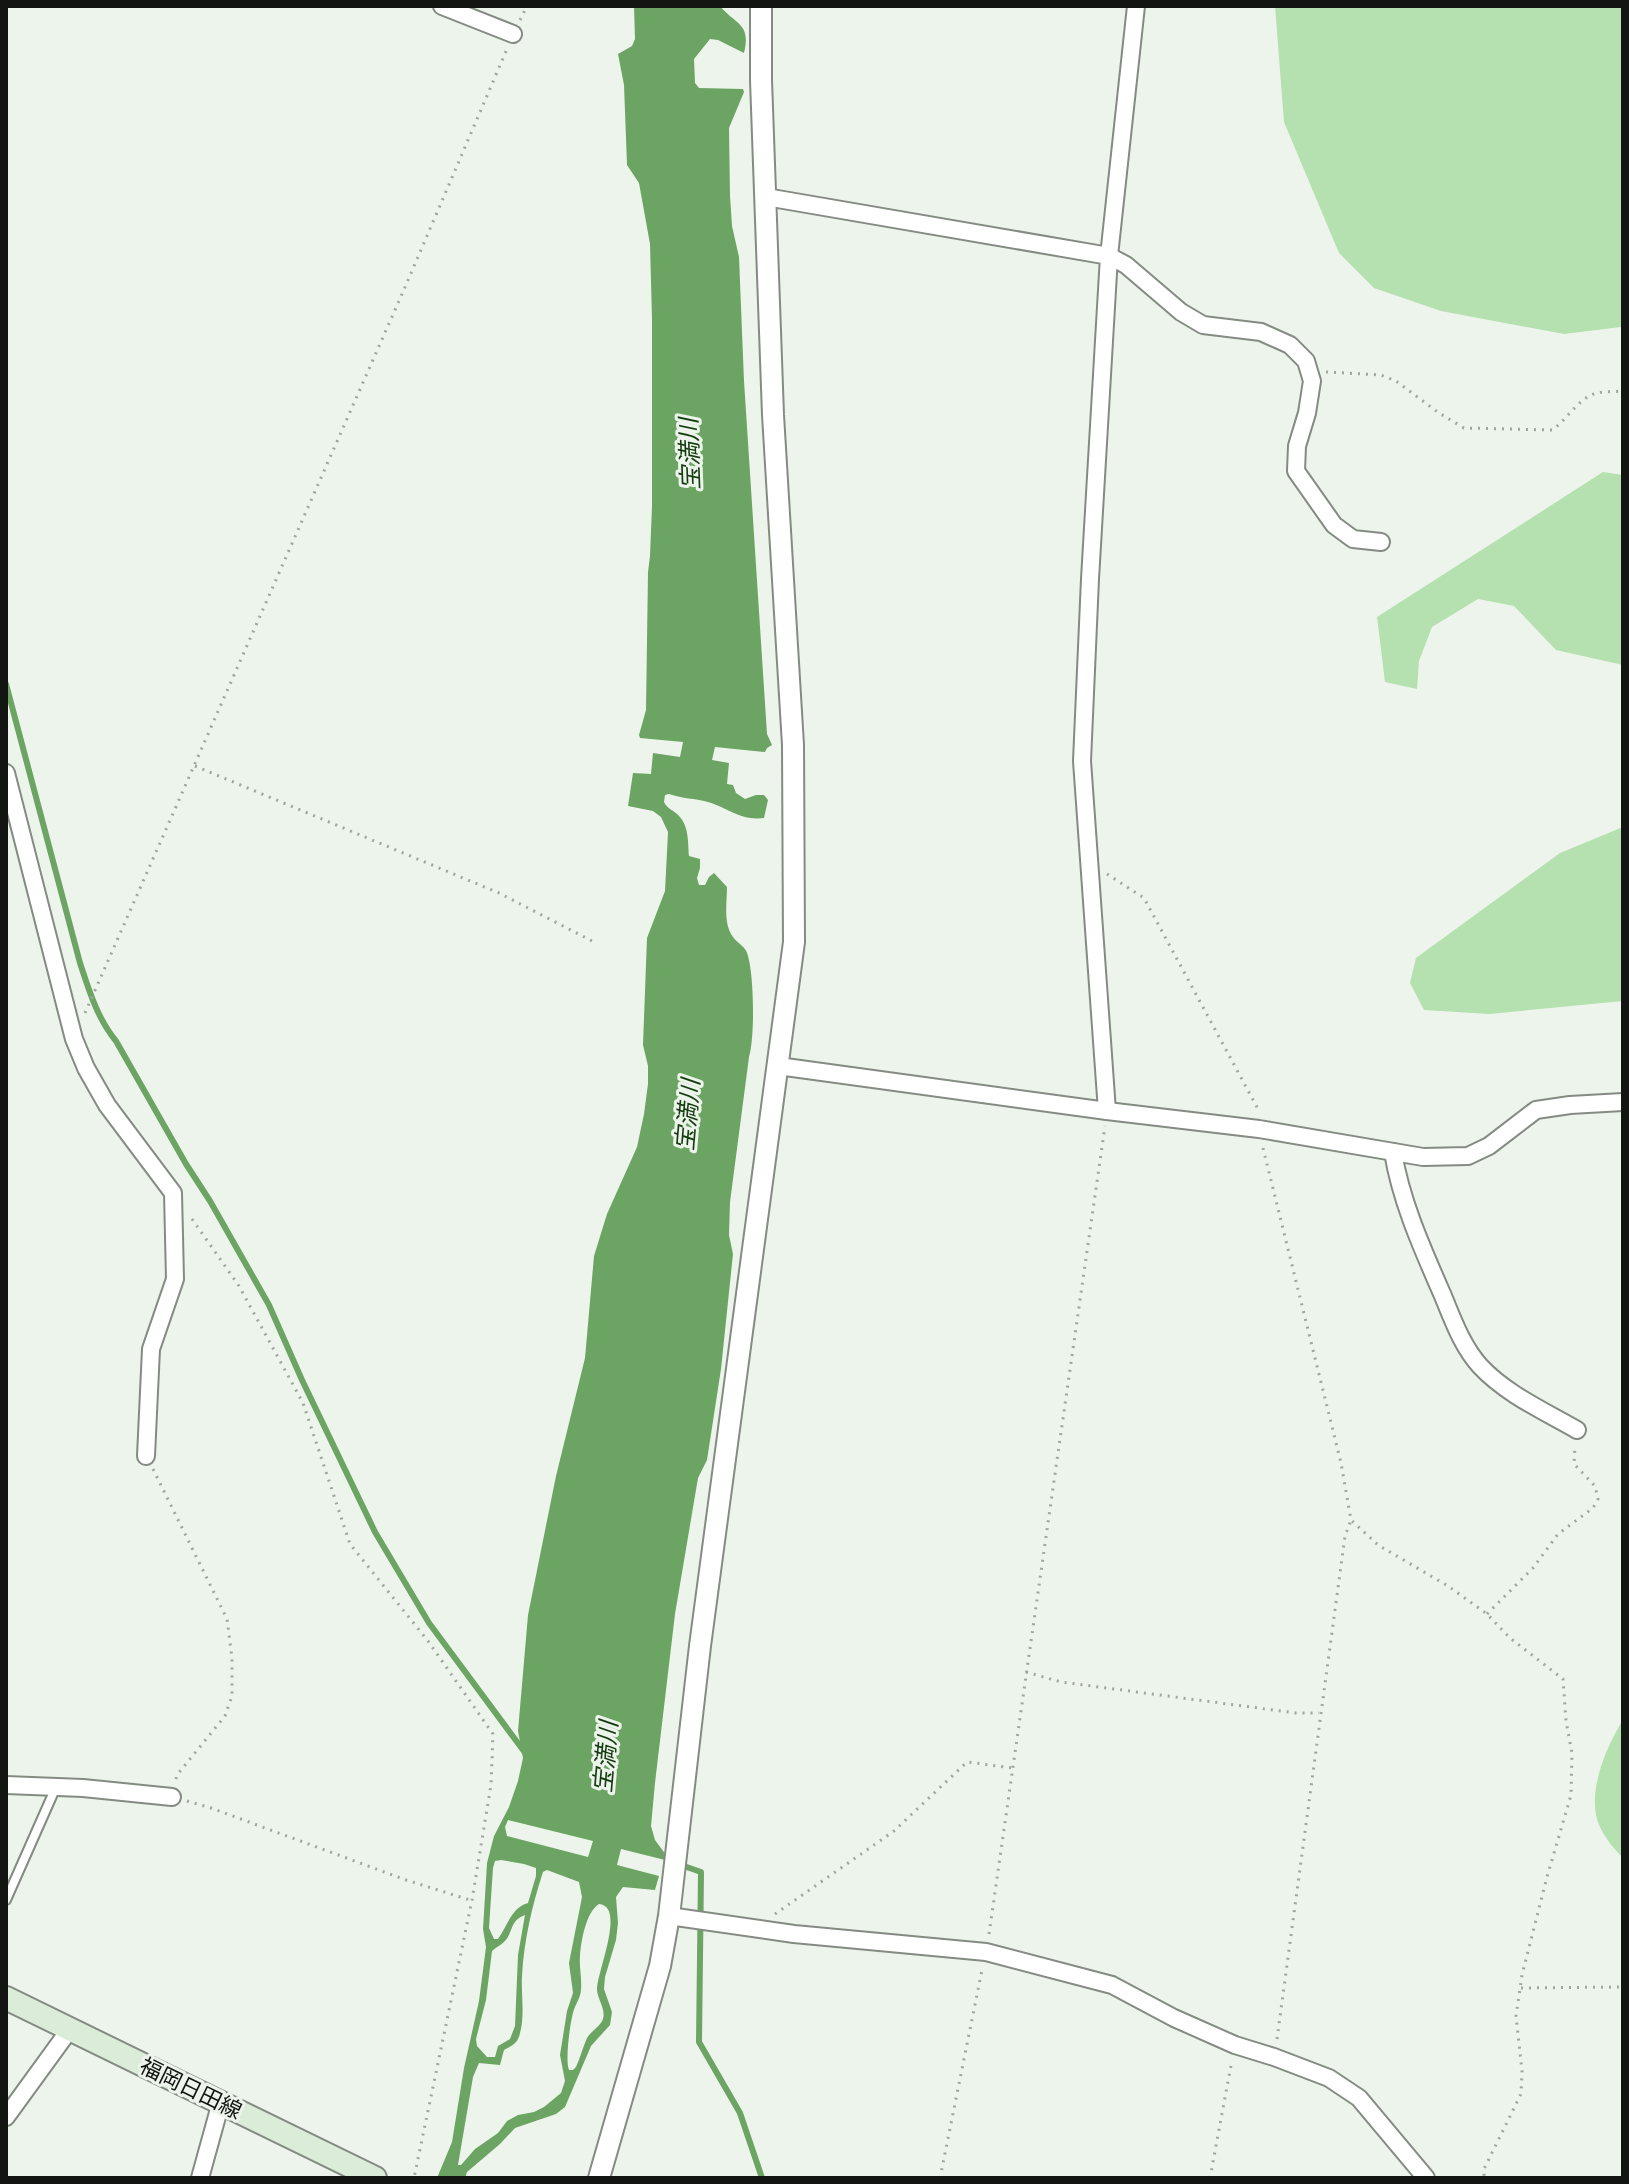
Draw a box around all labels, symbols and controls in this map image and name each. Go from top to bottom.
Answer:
water label: 宝満川 [673,415,704,491]
water label: 宝満川 [669,1075,704,1152]
water label: 宝満川 [587,1717,622,1794]
street label: 福岡日田線 [136,2051,247,2123]

